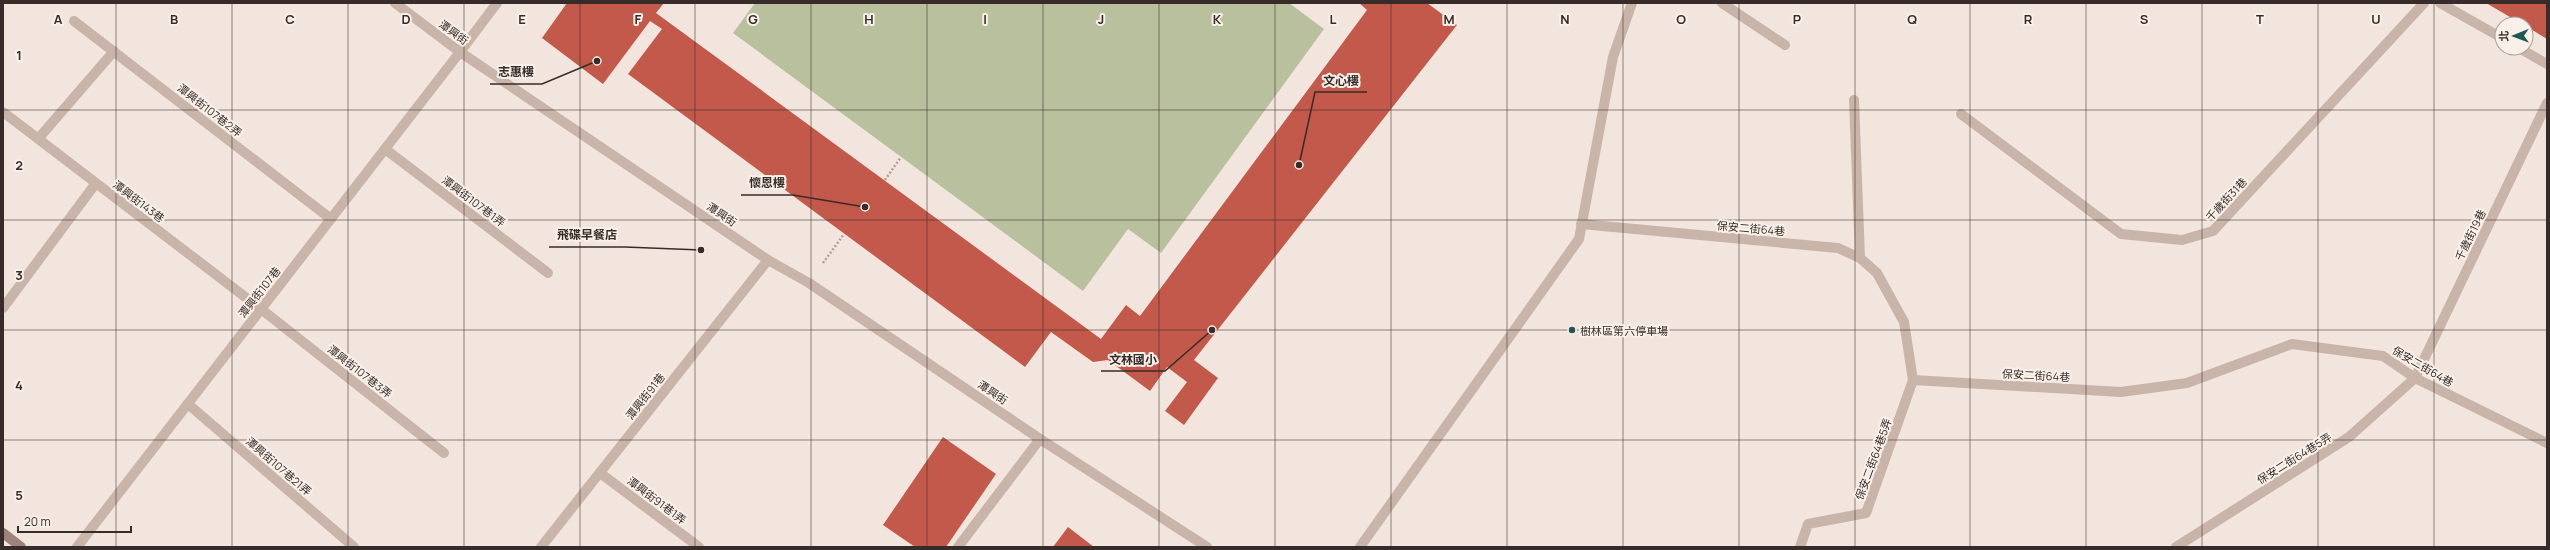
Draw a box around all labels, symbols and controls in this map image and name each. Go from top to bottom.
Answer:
text: A [54,10,63,28]
text: B [170,10,178,28]
text: C [285,10,295,28]
text: D [401,10,411,28]
text: E [518,10,526,28]
text: F [635,10,642,28]
text: G [748,10,758,28]
text: H [864,10,874,28]
text: I [983,10,987,28]
text: J [1098,10,1104,28]
text: K [1213,10,1222,28]
text: L [1330,10,1337,28]
text: M [1443,10,1455,28]
text: N [1560,10,1570,28]
text: O [1676,10,1686,28]
text: P [1793,10,1801,28]
text: Q [1907,10,1917,28]
text: R [2024,10,2033,28]
text: S [2140,10,2149,28]
text: T [2256,10,2264,28]
text: U [2371,10,2381,28]
street label: 潭興街 [436,16,472,48]
north arrow [2494,16,2534,56]
text: 北 [2496,31,2511,42]
text: 1 [16,46,22,64]
callout: 志惠樓 [490,60,542,84]
text: 志惠樓 [498,63,534,80]
callout: 文心樓 [1315,68,1367,92]
text: 文心樓 [1323,72,1359,89]
street label: 潭興街107巷2弄 [175,80,245,140]
text: 2 [15,156,23,174]
callout: 懷恩樓 [741,171,793,195]
street label: 潭興街107巷1弄 [439,172,509,230]
text: 懷恩樓 [749,174,785,191]
street label: 千歲街31巷 [2202,174,2250,224]
street label: 潭興街143巷 [110,177,168,225]
street label: 潭興街 [704,199,740,229]
street label: 千歲街19巷 [2451,207,2489,263]
street label: 保安二街64巷 [1716,218,1786,238]
callout: 飛碟早餐店 [549,223,625,247]
text: 飛碟早餐店 [557,226,617,243]
street label: 潭興街107巷 [234,264,284,320]
text: 3 [15,266,23,284]
place label: 樹林區第六停車場 [1580,323,1668,338]
marker: 樹林區第六停車場 [1567,325,1577,335]
street label: 潭興街107巷3弄 [325,341,395,401]
street label: 保安二街64巷 [2390,342,2456,390]
callout: 文林國小 [1101,347,1165,371]
text: 文林國小 [1109,351,1157,368]
street label: 保安二街64巷 [2001,366,2071,384]
street label: 潭興街91巷 [622,370,668,422]
text: 4 [15,376,23,394]
street label: 潭興街 [975,377,1011,407]
street label: 保安二街64巷5弄 [1851,416,1895,502]
street label: 保安二街64巷5弄 [2254,429,2334,487]
street label: 潭興街107巷21弄 [243,433,315,499]
street label: 潭興街91巷1弄 [624,473,690,527]
text: 5 [15,486,23,504]
scale bar [18,508,131,534]
text: 20 m [24,513,51,530]

